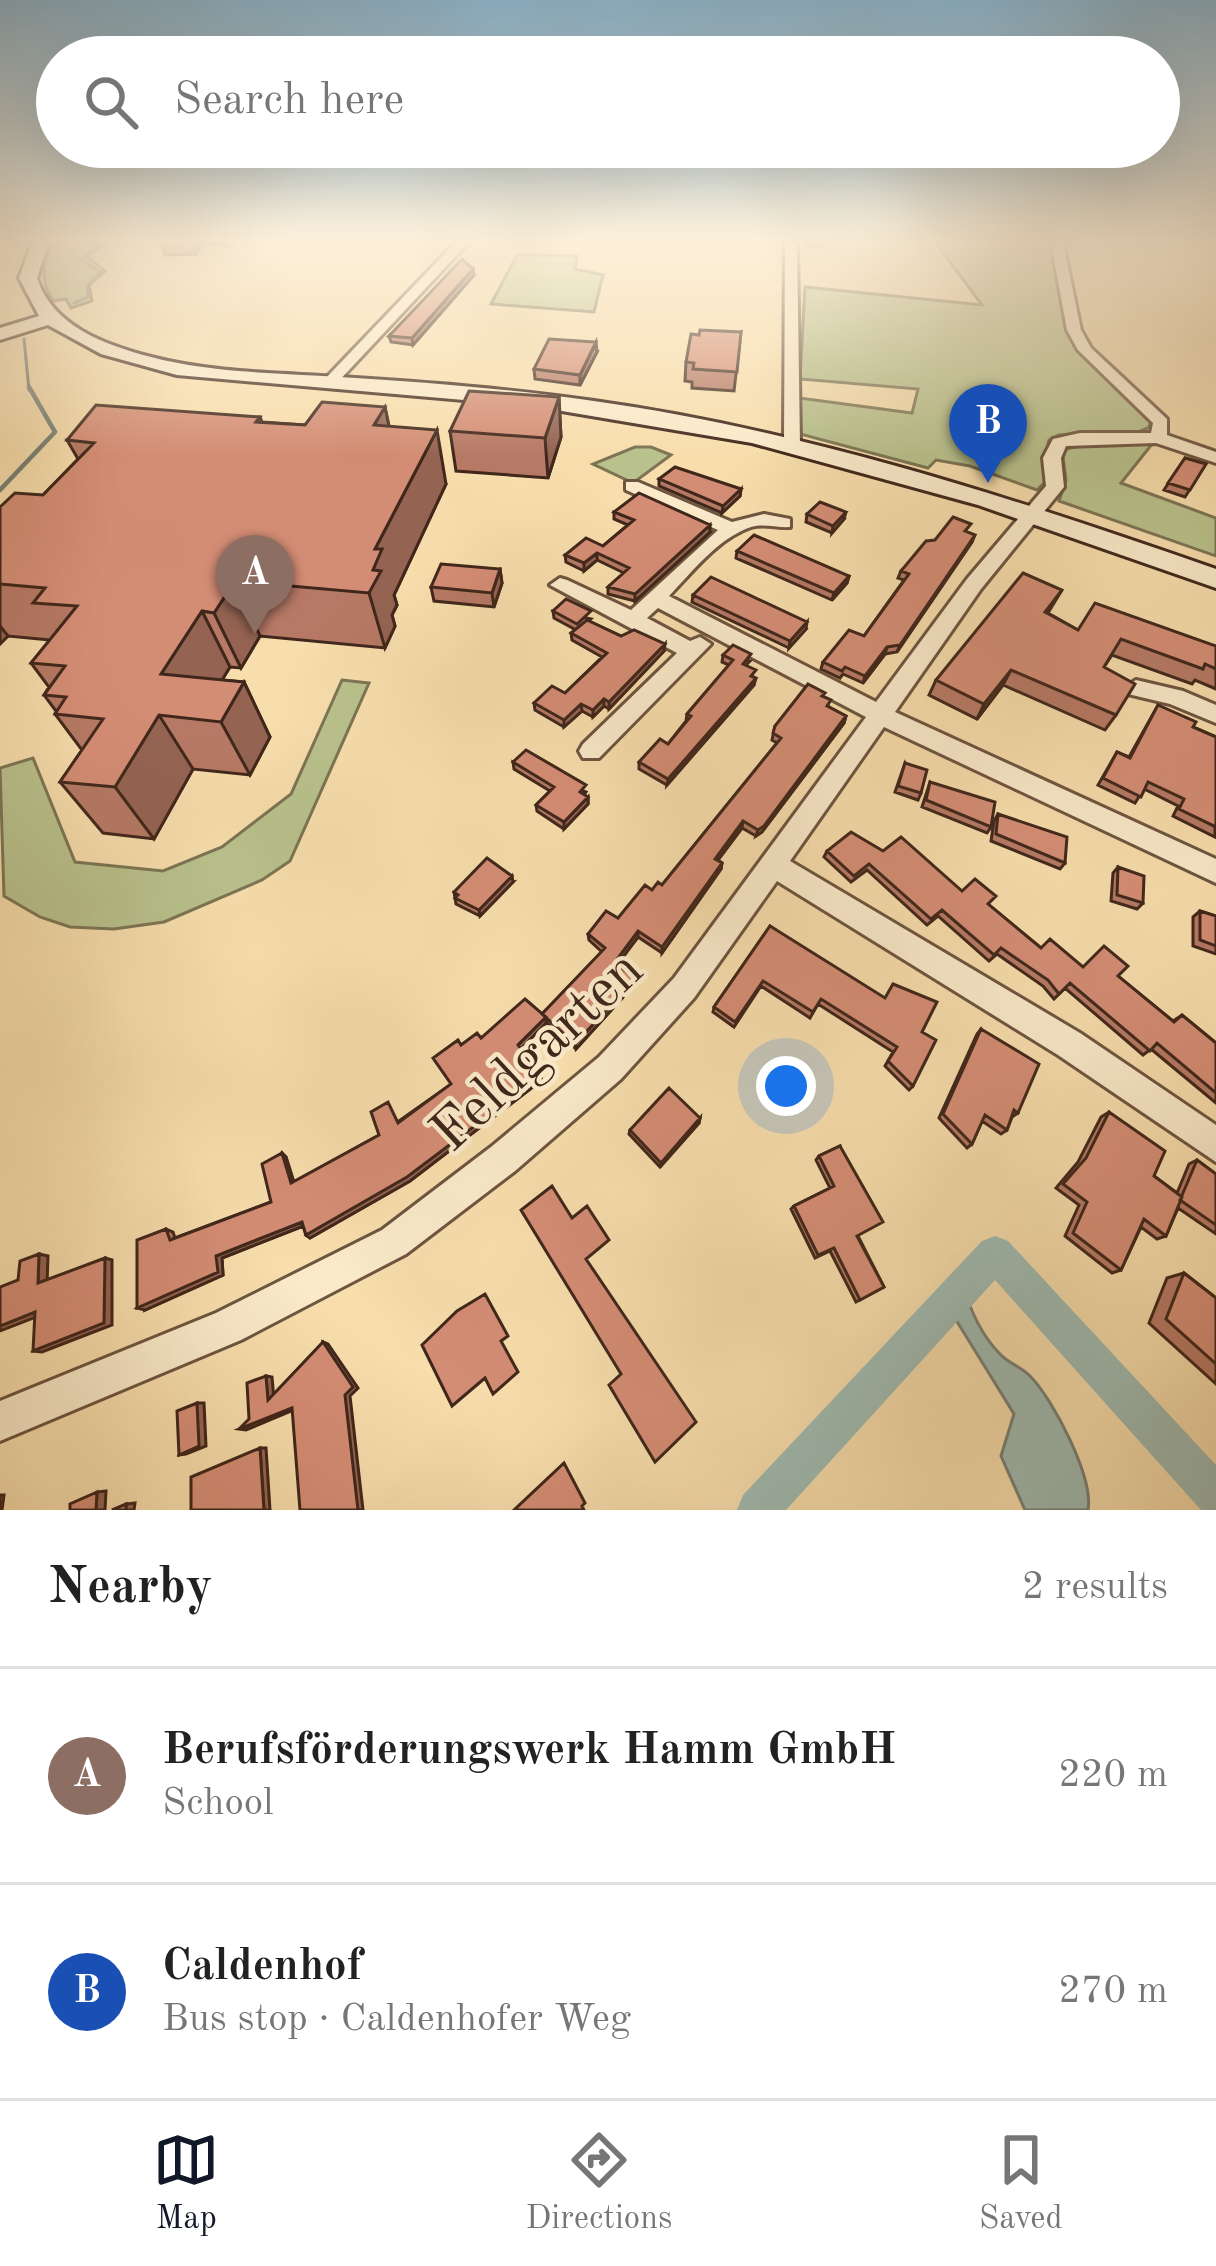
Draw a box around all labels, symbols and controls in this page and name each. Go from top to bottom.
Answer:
search box [36,36,1180,168]
icon: search [78,69,144,135]
text: Search here [174,79,404,124]
pin: B [949,384,1027,483]
pin: A [216,535,294,634]
street label: Feldgarten [422,942,655,1164]
your location [756,1056,816,1116]
text: Nearby [48,1563,213,1614]
text: 2 results [1022,1568,1168,1607]
text: Berufsförderungswerk Hamm GmbH [162,1729,896,1774]
text: A [72,1756,102,1795]
text: 220 m [1058,1756,1168,1795]
text: School [162,1784,274,1823]
text: Caldenhof [162,1945,363,1990]
text: B [73,1972,101,2011]
text: 270 m [1058,1972,1168,2011]
text: Bus stop · Caldenhofer Weg [162,2000,631,2039]
tab: Map [153,2127,219,2240]
tab: Directions [526,2127,672,2240]
tab: Saved [979,2127,1063,2240]

